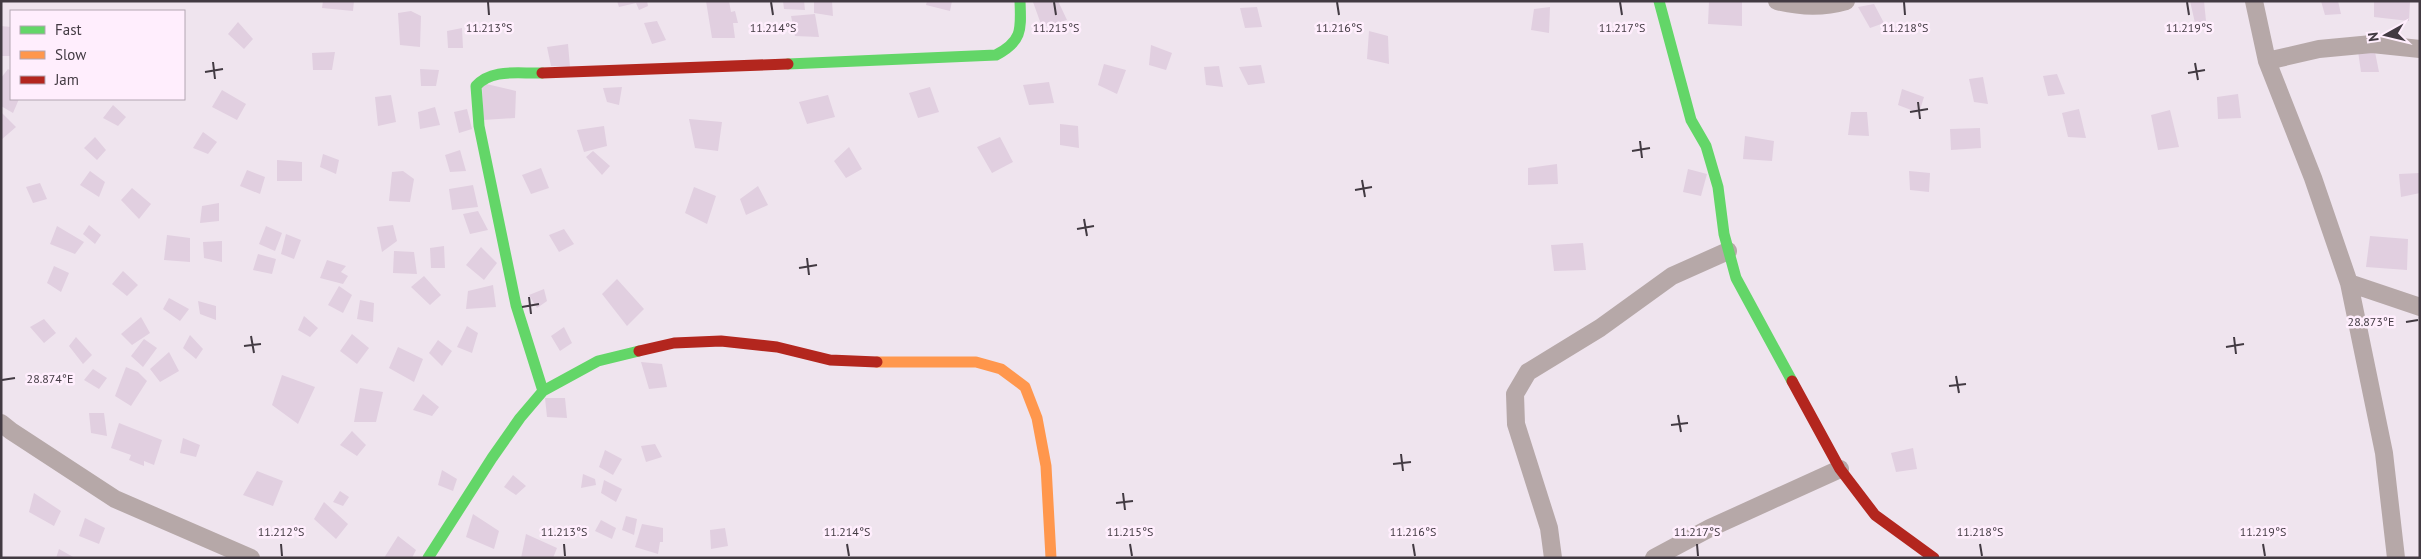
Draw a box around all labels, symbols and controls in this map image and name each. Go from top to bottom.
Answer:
legend [10,10,185,100]
north arrow [2361,10,2411,60]
text: Fast [55,20,82,39]
text: 11.213°S [466,20,512,35]
text: 11.214°S [750,20,796,35]
text: 11.215°S [1033,20,1079,35]
text: 11.216°S [1316,20,1362,35]
text: 11.217°S [1599,20,1645,35]
text: 11.218°S [1882,20,1928,35]
text: 11.219°S [2166,20,2212,35]
text: N [2364,31,2383,43]
text: Slow [55,45,86,64]
text: Jam [54,70,79,89]
text: 28.873°E [2348,314,2394,329]
text: 28.874°E [27,371,73,386]
text: 11.212°S [258,524,304,539]
text: 11.213°S [541,524,587,539]
text: 11.214°S [824,524,870,539]
text: 11.215°S [1107,524,1153,539]
text: 11.216°S [1390,524,1436,539]
text: 11.217°S [1674,524,1720,539]
text: 11.218°S [1957,524,2003,539]
text: 11.219°S [2240,524,2286,539]

